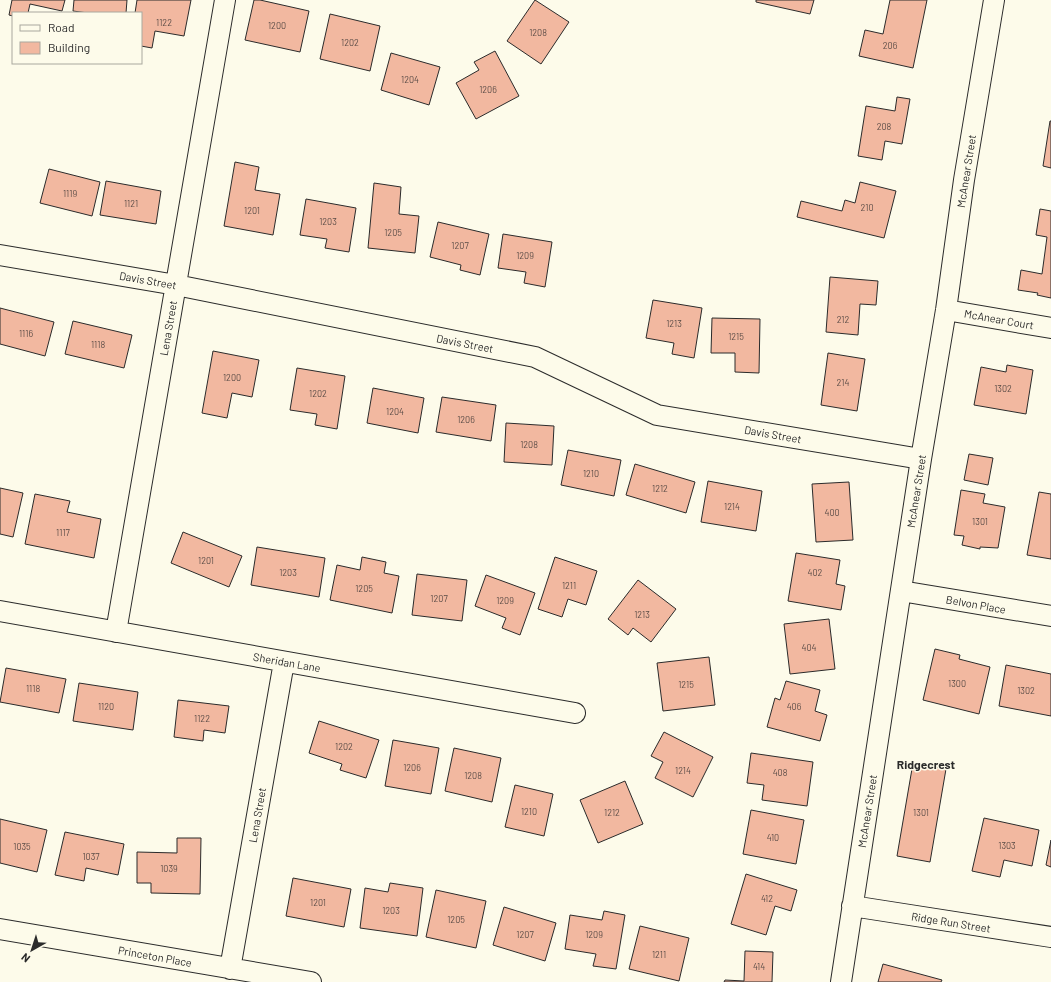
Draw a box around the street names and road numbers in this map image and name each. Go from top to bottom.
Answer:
street label: McAnear Street [954,134,978,208]
street label: Davis Street [118,269,178,291]
street label: Lena Street [157,299,179,357]
street label: McAnear Court [963,306,1035,332]
street label: Davis Street [435,331,495,355]
street label: Davis Street [743,423,803,445]
street label: McAnear Street [904,454,928,528]
street label: Belvon Place [945,592,1007,616]
street label: Sheridan Lane [252,650,322,674]
street label: McAnear Street [855,774,879,848]
street label: Lena Street [246,786,268,844]
street label: Ridge Run Street [910,909,992,935]
street label: Princeton Place [117,943,193,969]

